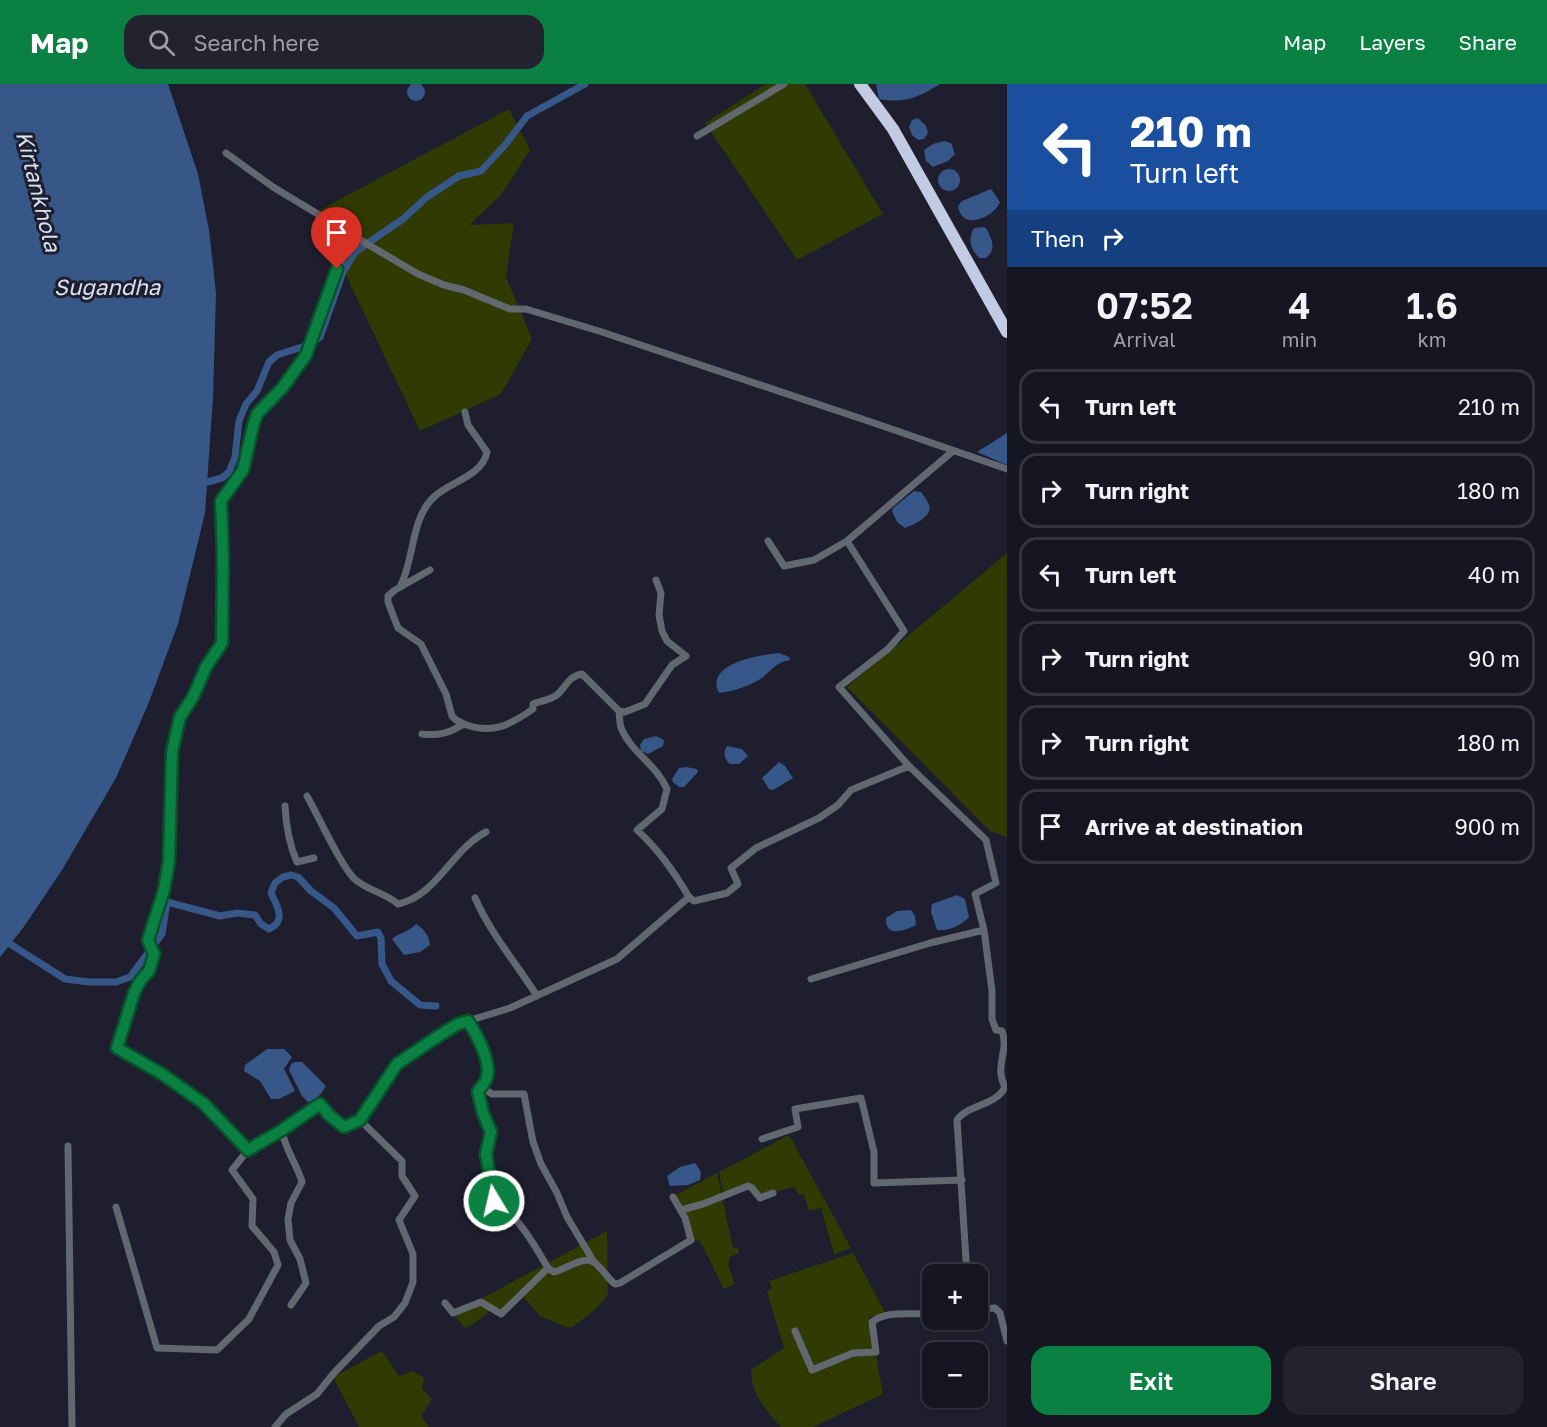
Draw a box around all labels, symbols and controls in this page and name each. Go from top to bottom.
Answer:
search box [124,15,544,69]
text: Map [30,26,88,59]
icon: search [145,26,178,59]
text: Search here [193,29,319,56]
text: Map [1283,29,1326,55]
text: Layers [1359,29,1426,55]
text: Share [1459,29,1517,55]
text: 210 m [1130,106,1252,156]
icon: left [1031,108,1109,186]
water label: Kirtankhola [11,128,67,256]
text: Turn left [1130,157,1239,189]
pin [311,207,362,269]
icon: arrive [320,216,353,249]
icon: right [1096,222,1129,255]
text: Then [1031,225,1084,252]
water label: Sugandha [54,273,162,300]
text: 07:52 [1096,284,1193,327]
text: 4 [1288,284,1311,327]
text: 1.6 [1406,284,1458,327]
text: Arrival [1113,327,1176,351]
text: min [1282,327,1317,351]
text: km [1418,327,1447,351]
icon: left [1034,390,1067,423]
text: Turn left [1085,393,1176,420]
text: 210 m [1458,393,1520,420]
icon: right [1034,474,1067,507]
text: Turn right [1085,477,1189,504]
text: 180 m [1457,477,1520,504]
icon: left [1034,558,1067,591]
text: Turn left [1085,561,1176,588]
text: 40 m [1468,561,1520,588]
icon: right [1034,642,1067,675]
text: Turn right [1085,645,1189,672]
text: 90 m [1468,645,1520,672]
icon: right [1034,726,1067,759]
text: Turn right [1085,729,1189,756]
text: 180 m [1457,729,1520,756]
icon: arrive [1034,810,1067,843]
text: Arrive at destination [1085,813,1303,840]
text: 900 m [1454,813,1520,840]
position arrow [462,1169,526,1233]
map controls [922,1264,988,1408]
button: + [922,1264,988,1330]
button: − [922,1342,988,1408]
button: Exit [1031,1346,1271,1415]
button: Share [1283,1346,1523,1415]

